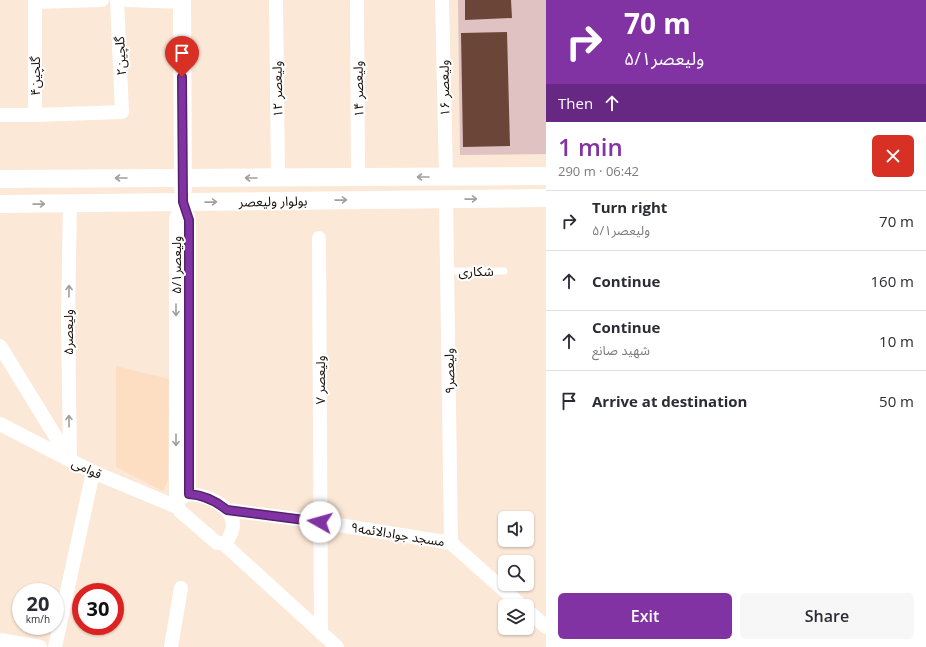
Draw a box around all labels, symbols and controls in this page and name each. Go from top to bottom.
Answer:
text: 70 m [624,4,691,42]
icon: right [558,16,610,68]
street label: گلچین۲ [110,35,131,76]
pin [165,36,199,77]
icon: arrive [171,42,193,64]
text: ولیعصر۵/۱ [624,46,704,70]
street label: گلچین۴ [26,56,45,96]
street label: ولیعصر ۱۶ [435,59,453,116]
street label: ولیعصر ۱۲ [268,60,286,117]
street label: ولیعصر ۱۴ [349,60,367,117]
icon: ahead [601,92,623,114]
text: Then [558,93,593,113]
text: 1 min [558,130,623,163]
button: close [872,135,914,177]
text: 290 m · 06:42 [558,162,639,180]
one-way arrow [417,173,430,181]
one-way arrow [115,174,128,182]
one-way arrow [245,174,258,182]
street label: بولوار ولیعصر [237,191,308,211]
one-way arrow [464,195,477,203]
one-way arrow [334,196,347,204]
text: Turn right [592,197,667,217]
one-way arrow [204,198,217,206]
one-way arrow [32,200,45,208]
icon: right [558,210,580,232]
text: 70 m [879,211,914,231]
text: ولیعصر۵/۱ [592,221,650,239]
street label: ولیعصر۵/۱ [167,236,185,294]
street label: شکاری [458,262,494,280]
icon: ahead [558,270,580,292]
text: Continue [592,271,660,291]
text: 160 m [870,271,914,291]
one-way arrow [65,285,72,298]
one-way arrow [172,303,180,316]
street label: ولیعصر۵ [59,309,77,355]
text: Continue [592,317,660,337]
icon: ahead [558,330,580,352]
text: 10 m [879,331,914,351]
text: شهید صانع [592,341,650,359]
street label: ولیعصر۹ [440,348,458,394]
street label: ولیعصر ۷ [311,355,329,405]
icon: arrive [558,390,580,412]
text: Arrive at destination [592,391,747,411]
text: 50 m [879,391,914,411]
one-way arrow [66,415,73,428]
one-way arrow [172,433,180,446]
street label: قوامی [69,453,105,483]
position arrow [299,501,341,543]
map controls [498,511,534,635]
button: sound [498,511,534,547]
street label: مسجد جوادالائمه۹ [350,518,446,550]
button: search [498,555,534,591]
speed limit sign: 30 [72,583,124,635]
text: 20 [27,590,49,617]
button: Exit [558,593,732,639]
button: Share [740,593,914,639]
button: layers [498,599,534,635]
text: km/h [26,612,50,626]

